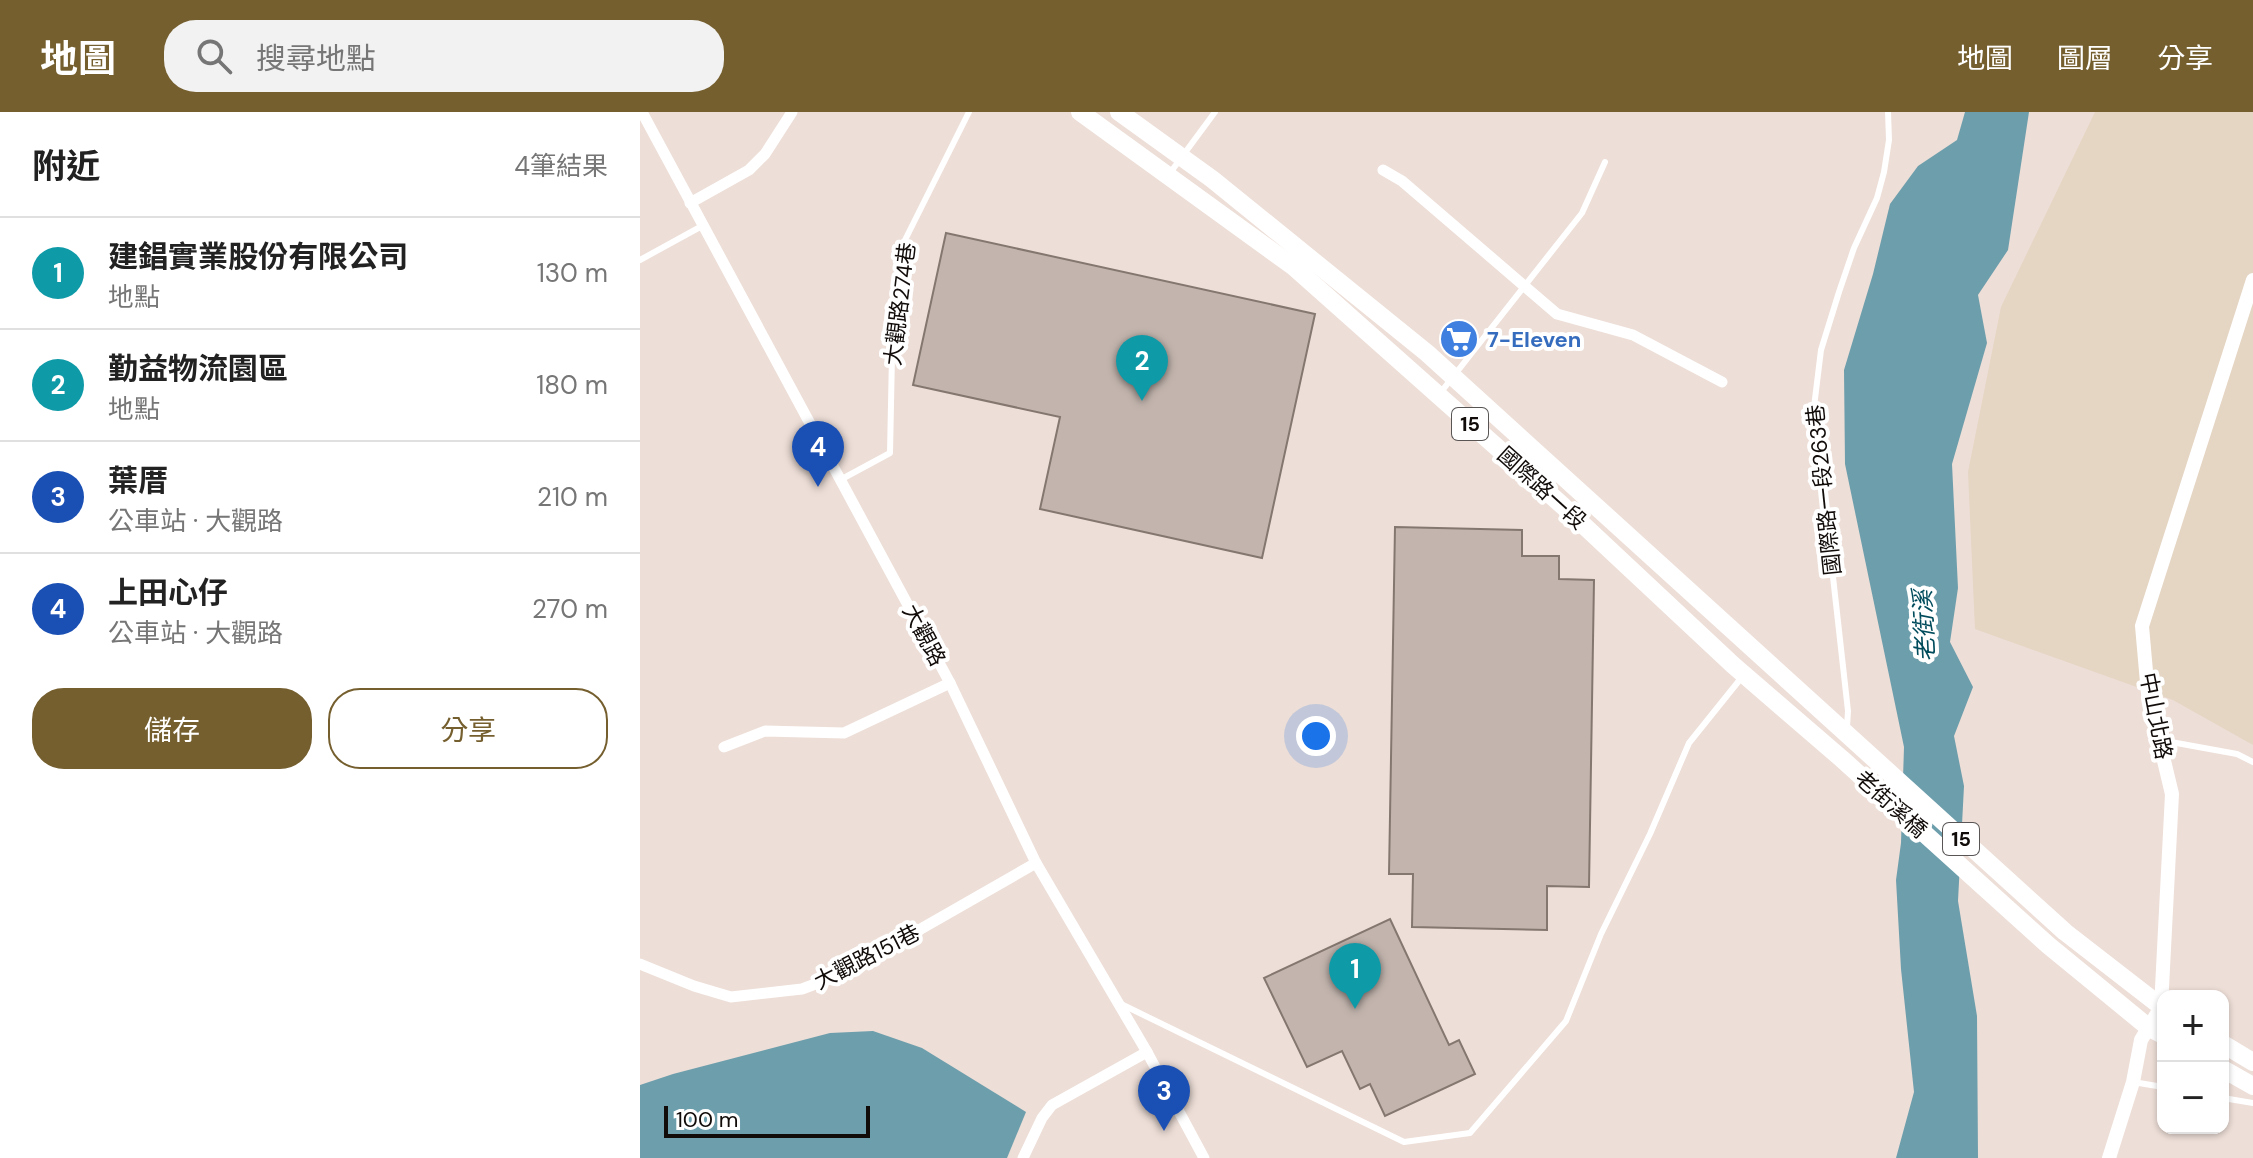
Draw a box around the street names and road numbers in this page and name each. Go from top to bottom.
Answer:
street label: 大觀路274巷 [878,241,922,367]
street label: 國際路一段263巷 [1801,403,1847,577]
road number: 15 [1452,408,1488,440]
street label: 國際路一段 [1491,440,1593,536]
street label: 大觀路 [896,599,952,671]
street label: 中山北路 [2133,670,2179,762]
street label: 老街溪橋 [1849,764,1933,844]
road number: 15 [1943,823,1979,855]
street label: 大觀路151巷 [809,918,925,996]

